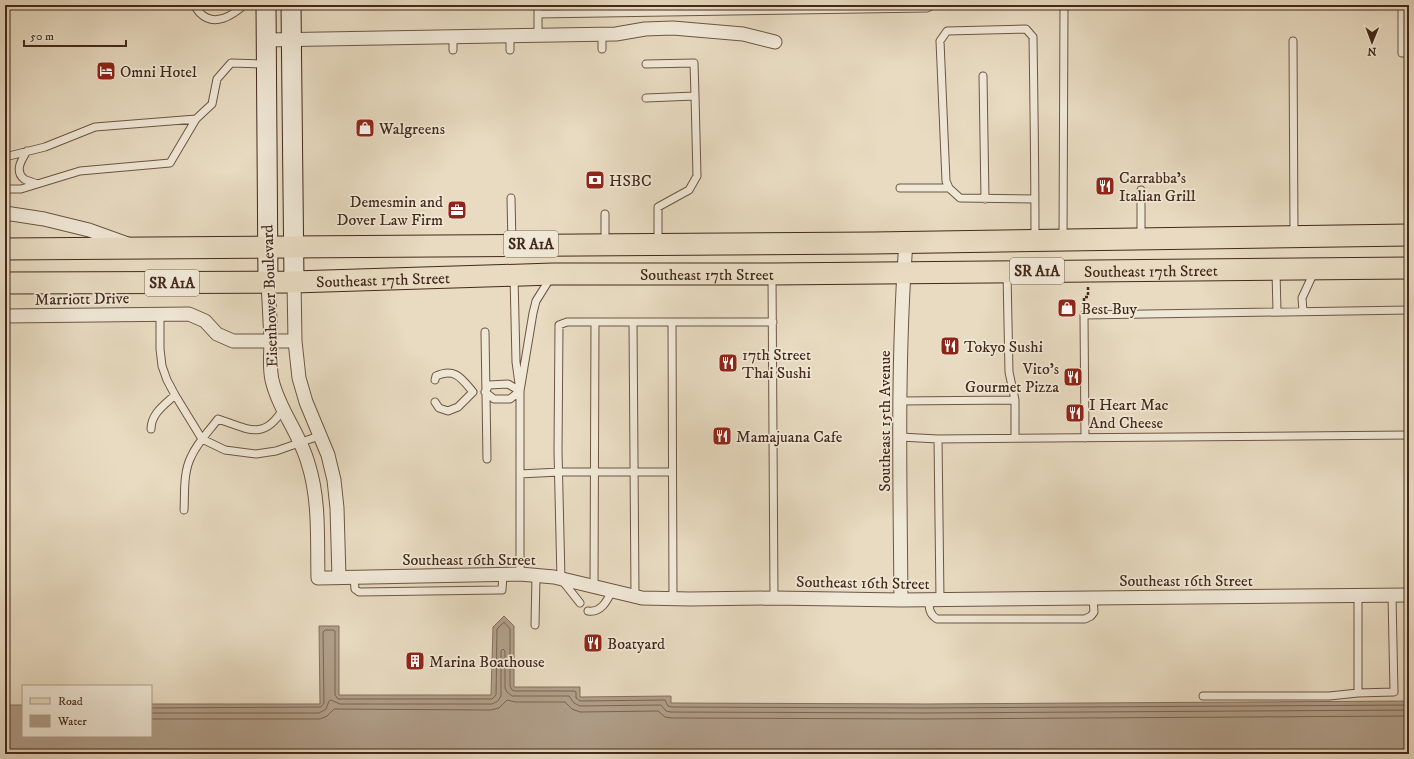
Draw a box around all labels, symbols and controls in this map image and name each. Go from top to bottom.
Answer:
scale bar [24,22,126,48]
north arrow [1352,22,1392,62]
text: 50 m [30,29,54,44]
text: N [1367,44,1376,58]
hotel icon: Omni Hotel [95,60,117,82]
place label: Omni Hotel [120,62,197,82]
shop icon: Walgreens [354,117,376,139]
place label: Walgreens [378,119,445,139]
place label: Carrabba's Italian Grill [1119,168,1196,206]
bank icon: HSBC [584,169,606,191]
place label: HSBC [609,171,652,191]
restaurant icon: Carrabba's Italian Grill [1094,175,1116,197]
place label: Demesmin and Dover Law Firm [336,192,443,230]
office icon: Demesmin and Dover Law Firm [446,199,468,221]
street label: Eisenhower Boulevard [258,224,282,368]
road number: SR A1A [504,231,558,257]
road number: SR A1A [1010,258,1064,284]
street label: Southeast 17th Street [1084,261,1218,282]
street label: Southeast 17th Street [640,265,774,285]
street label: Southeast 17th Street [316,268,450,292]
road number: SR A1A [145,270,199,296]
street label: Marriott Drive [35,288,130,310]
shop icon: Best Buy [1056,297,1078,319]
place label: Best Buy [1081,299,1138,319]
restaurant icon: Tokyo Sushi [939,335,961,357]
place label: Tokyo Sushi [964,337,1043,357]
place label: 17th Street Thai Sushi [742,345,811,383]
street label: Southeast 15th Avenue [875,350,895,492]
restaurant icon: 17th Street Thai Sushi [717,352,739,374]
place label: Vito's Gourmet Pizza [965,359,1059,397]
restaurant icon: Vito's Gourmet Pizza [1062,366,1084,388]
place label: I Heart Mac And Cheese [1089,395,1169,433]
restaurant icon: I Heart Mac And Cheese [1064,402,1086,424]
restaurant icon: Mamajuana Cafe [711,425,733,447]
place label: Mamajuana Cafe [736,427,843,447]
street label: Southeast 16th Street [402,550,536,570]
street label: Southeast 16th Street [1119,571,1253,591]
street label: Southeast 16th Street [796,572,930,594]
restaurant icon: Boatyard [582,632,604,654]
place label: Boatyard [607,634,665,654]
building icon: Marina Boathouse [404,650,426,672]
place label: Marina Boathouse [429,652,545,672]
legend [22,685,152,737]
text: Road [58,694,83,709]
text: Water [57,714,87,729]

